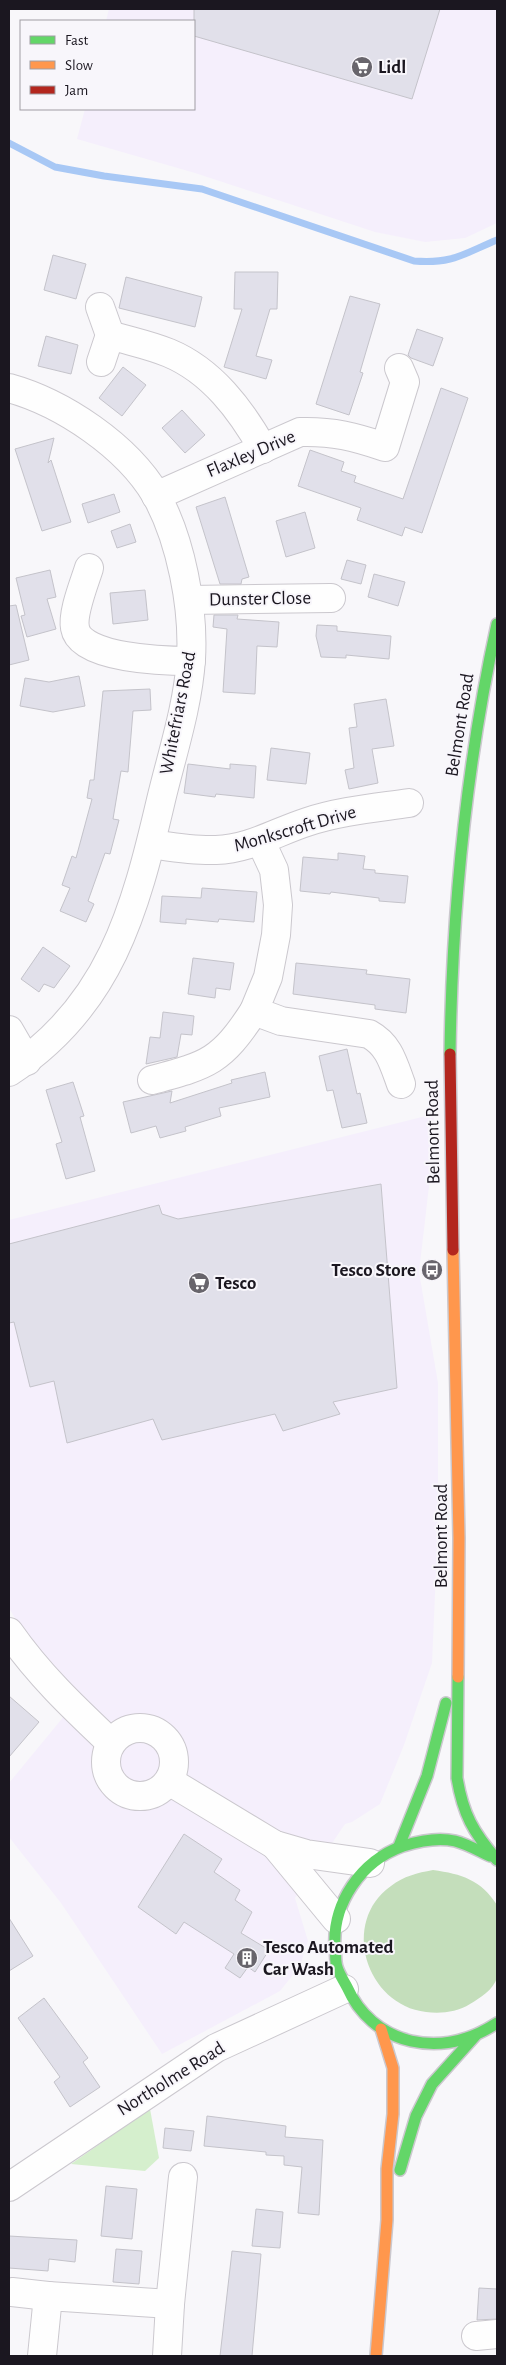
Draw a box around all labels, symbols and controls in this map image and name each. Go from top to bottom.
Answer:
legend [20,20,195,110]
text: Fast [65,33,89,48]
supermarket icon: Lidl [350,55,374,79]
text: Slow [65,58,93,73]
place label: Lidl [378,58,406,77]
text: Jam [65,83,88,98]
street label: Flaxley Drive [204,427,298,481]
street label: Dunster Close [209,589,311,609]
street label: Whitefriars Road [157,650,199,776]
street label: Belmont Road [442,672,478,778]
street label: Monkscroft Drive [232,802,358,856]
street label: Belmont Road [423,1079,443,1184]
bus stop icon: Tesco Store [420,1258,444,1282]
place label: Tesco Store [331,1261,416,1280]
supermarket icon: Tesco [187,1271,211,1295]
place label: Tesco [215,1274,256,1293]
street label: Belmont Road [432,1484,451,1588]
place label: Tesco Automated Car Wash [263,1938,393,1979]
building icon: Tesco Automated Car Wash [235,1946,259,1970]
street label: Northolme Road [114,2038,228,2120]

